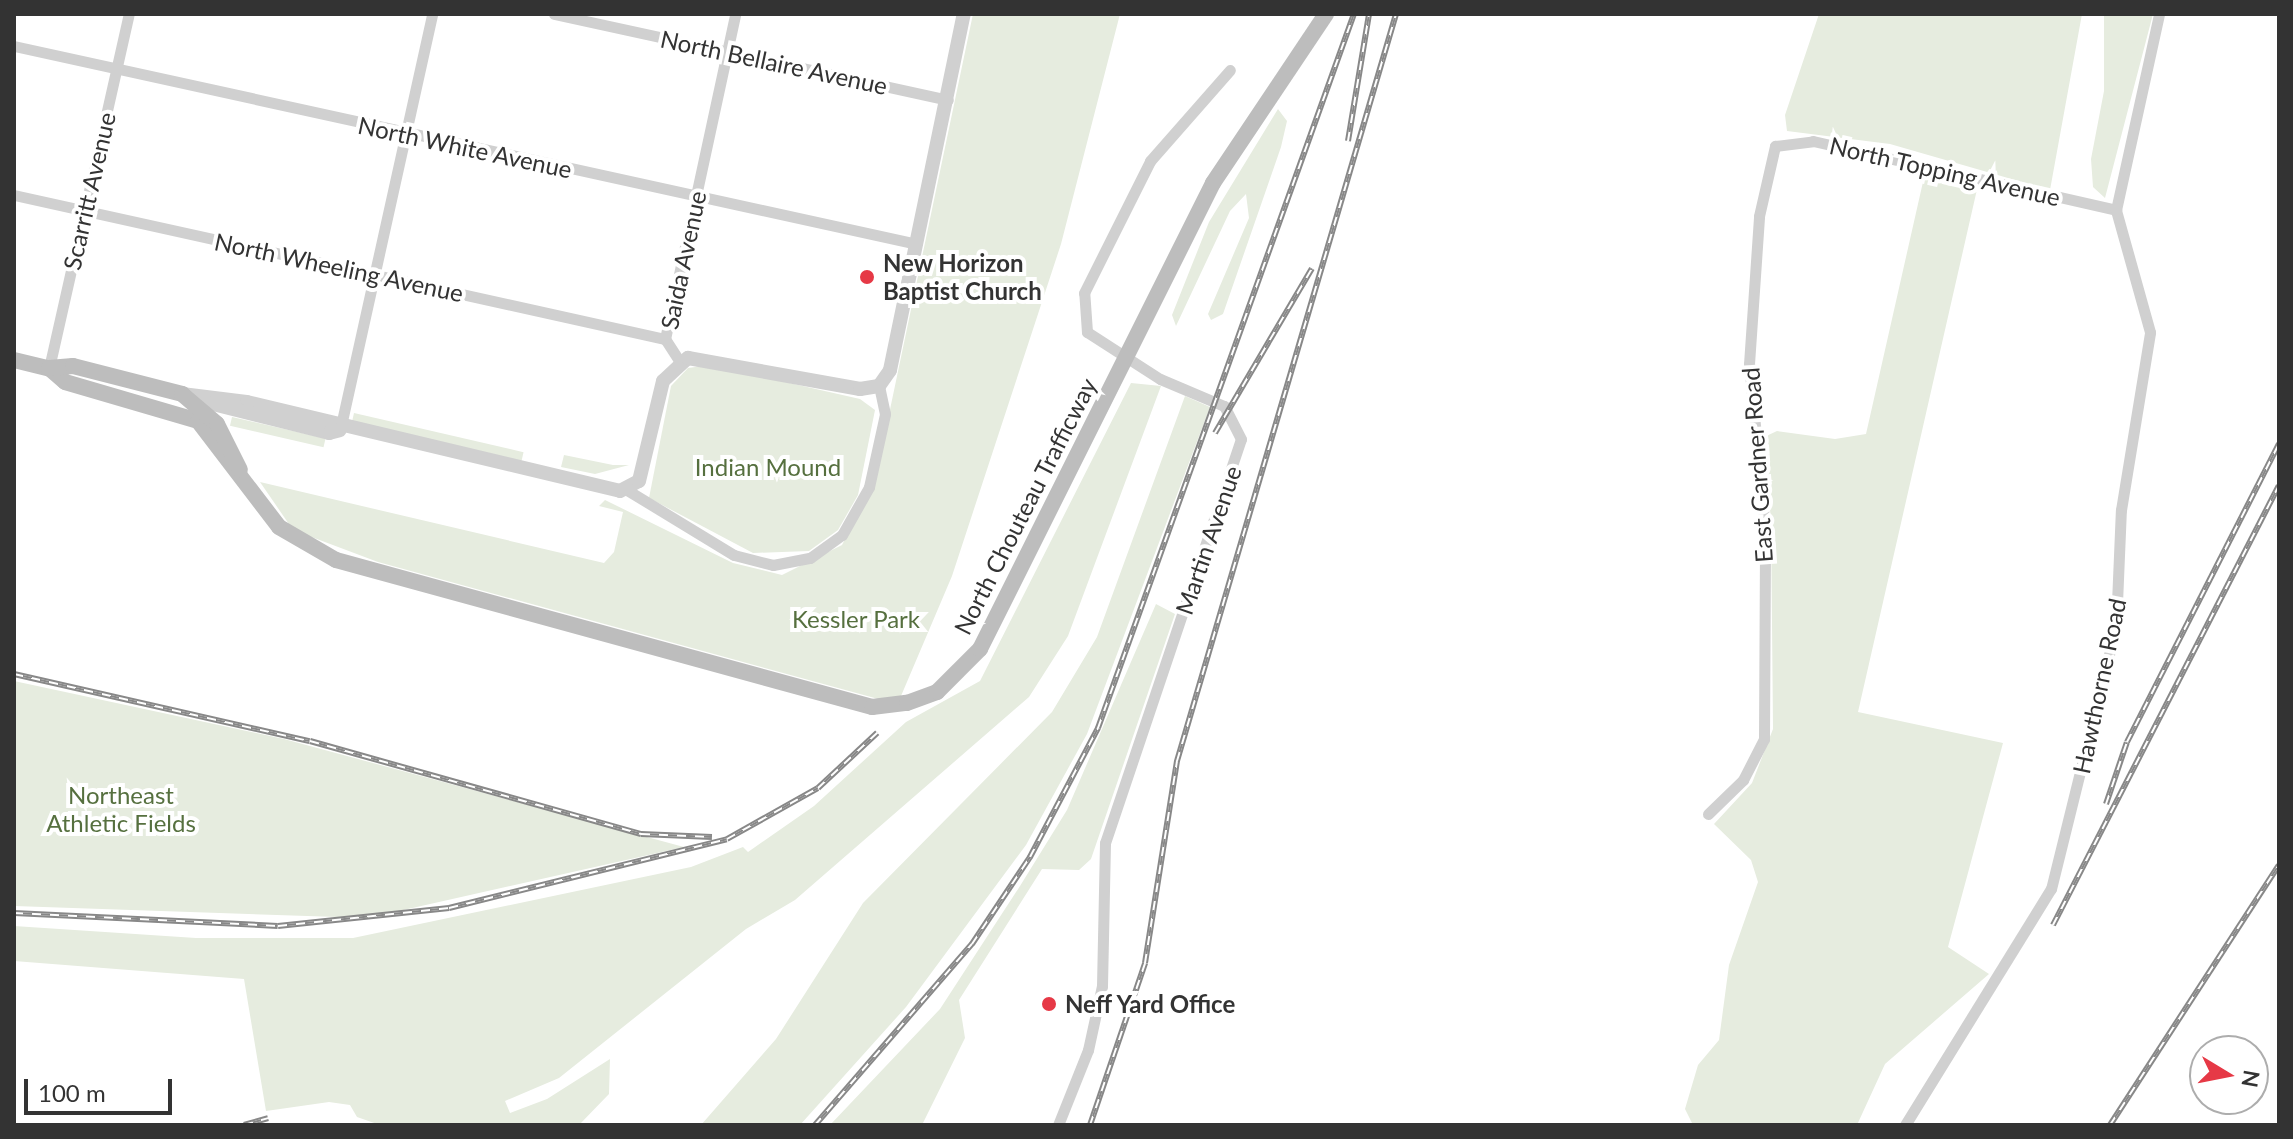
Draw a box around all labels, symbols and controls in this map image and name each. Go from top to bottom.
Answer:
street label: North Bellaire Avenue [658,24,890,100]
street label: Scarritt Avenue [57,109,121,273]
street label: North White Avenue [355,110,575,184]
street label: North Topping Avenue [1826,130,2064,212]
street label: Saida Avenue [654,188,712,332]
street label: North Wheeling Avenue [211,226,467,308]
place label: New Horizon Baptist Church [883,249,1042,305]
marker: New Horizon Baptist Church [858,268,876,286]
street label: East Gardner Road [1736,366,1778,564]
street label: North Chouteau Trafficway [948,373,1102,639]
park label: Indian Mound [695,453,841,481]
street label: Martin Avenue [1169,461,1247,619]
street label: Hawthorne Road [2066,596,2132,776]
park label: Kessler Park [792,605,920,633]
park label: Northeast Athletic Fields [46,781,196,837]
place label: Neff Yard Office [1065,990,1237,1018]
marker: Neff Yard Office [1040,995,1058,1013]
north arrow [2189,1035,2269,1115]
scale bar [28,1063,176,1113]
text: N [2236,1068,2266,1090]
text: 100 m [38,1078,106,1107]

